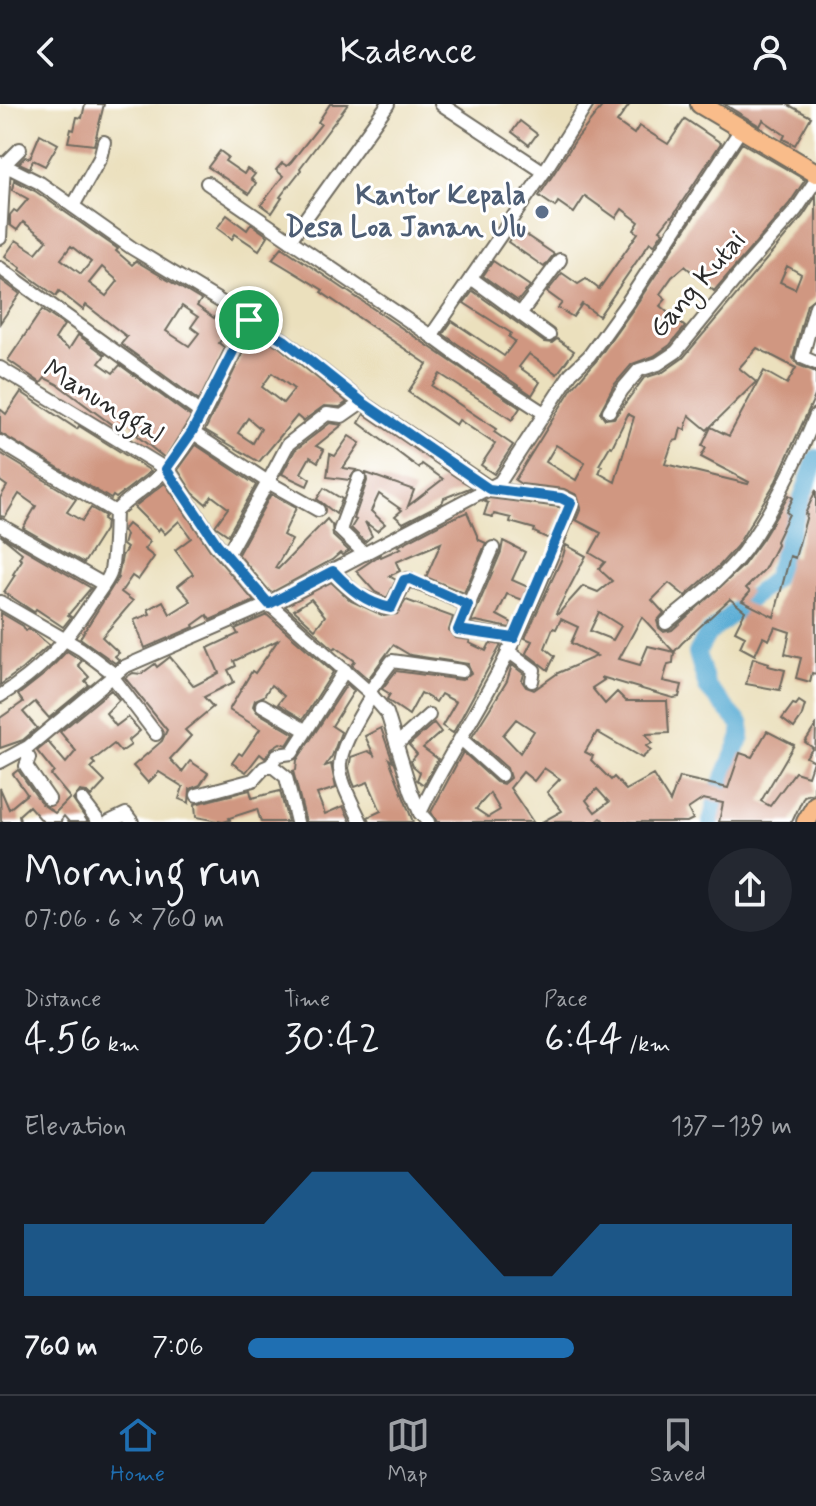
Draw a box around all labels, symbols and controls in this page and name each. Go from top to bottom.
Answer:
text: Kadence [340,29,476,76]
icon: back [24,30,68,74]
icon: person [748,30,792,74]
place label: Kantor Kepala Desa Loa Janan Ulu [285,178,526,247]
marker: Kantor Kepala Desa Loa Janan Ulu [533,203,551,221]
street label: Gang Kutai [641,223,756,348]
pin [215,286,283,354]
icon: arrive [227,298,271,342]
street label: Manunggal [34,351,170,455]
text: Morning run [24,844,261,902]
button: share [708,848,792,932]
text: 07:06 · 6 × 760 m [24,903,224,937]
text: Distance [24,986,101,1014]
text: Time [284,986,330,1014]
text: Pace [544,986,588,1014]
text: 4.56 [24,1014,102,1066]
text: 30:42 [284,1014,380,1066]
text: 6:44 [544,1014,623,1066]
text: km [102,1031,140,1059]
text: /km [623,1031,670,1059]
text: Elevation [24,1110,126,1144]
text: 137–139 m [671,1110,792,1144]
text: 760 m [24,1331,98,1365]
text: 7:06 [152,1331,204,1365]
tab: Home [110,1413,165,1489]
tab: Map [386,1413,430,1489]
tab: Saved [650,1413,706,1489]

